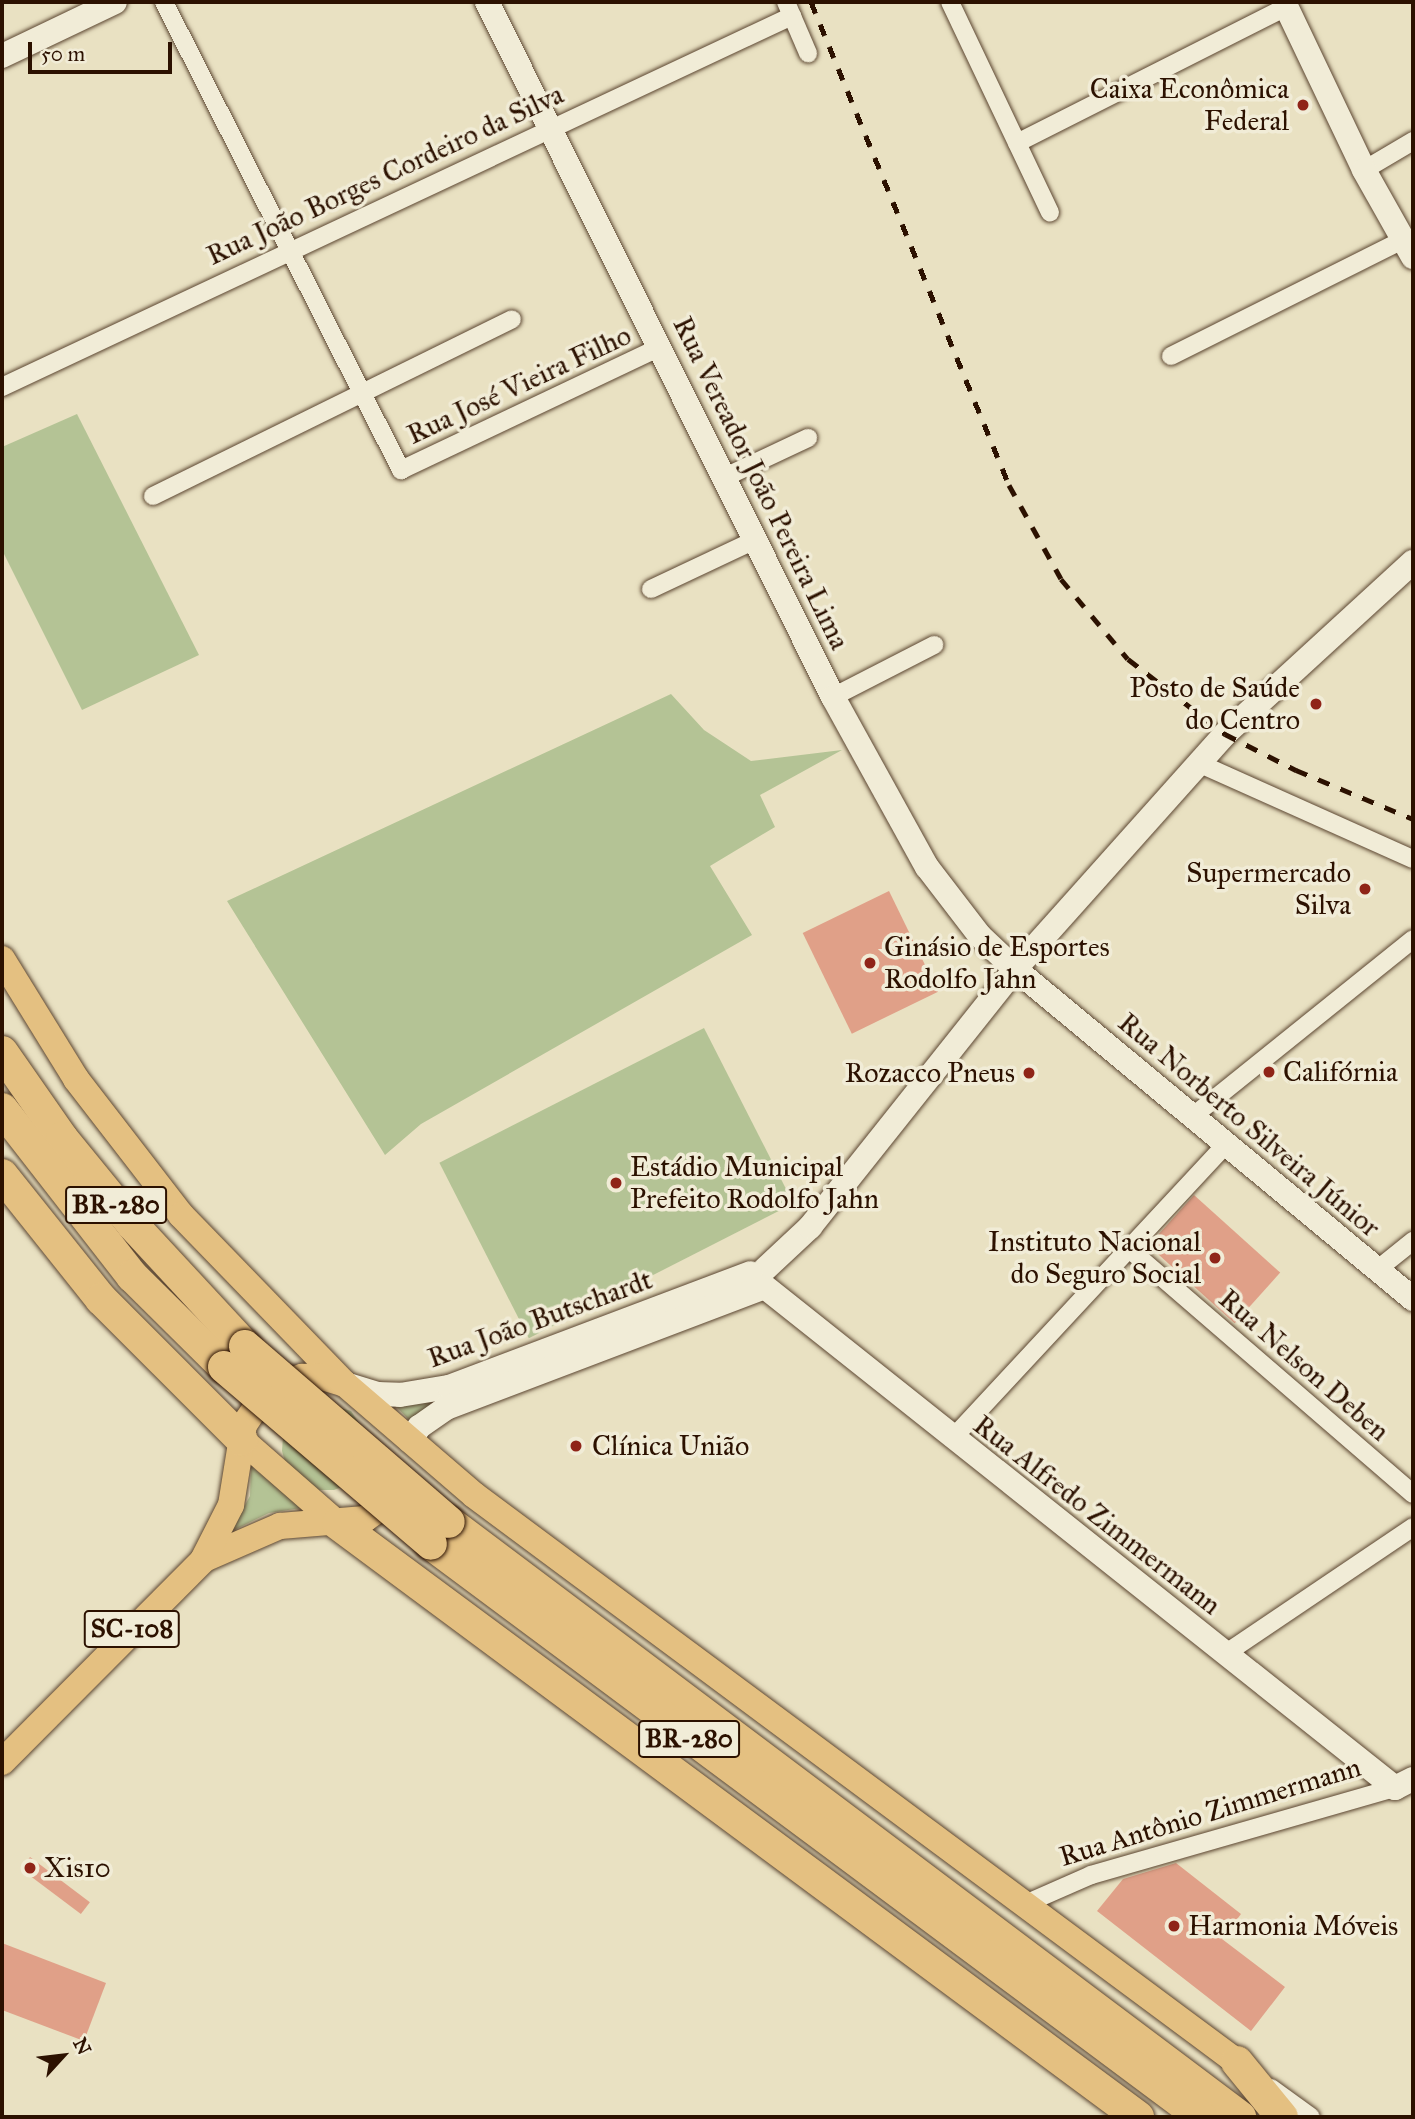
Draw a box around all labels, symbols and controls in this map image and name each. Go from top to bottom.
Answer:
scale bar [32,28,175,72]
text: 50 m [41,41,85,67]
place label: Caixa Econômica Federal [1090,72,1289,138]
street label: Rua João Borges Cordeiro da Silva [201,77,569,273]
marker: Caixa Econômica Federal [1295,97,1311,113]
street label: Rua Vereador João Pereira Lima [666,311,856,655]
street label: Rua José Vieira Filho [402,318,636,452]
place label: Posto de Saúde do Centro [1130,671,1300,737]
marker: Posto de Saúde do Centro [1306,694,1326,714]
place label: Supermercado Silva [1186,856,1351,922]
marker: Supermercado Silva [1357,881,1373,897]
place label: Ginásio de Esportes Rodolfo Jahn [884,930,1110,996]
marker: Ginásio de Esportes Rodolfo Jahn [862,955,878,971]
street label: Rua Norberto Silveira Júnior [1111,1006,1387,1244]
place label: Califórnia [1283,1055,1398,1089]
place label: Rozacco Pneus [845,1056,1015,1090]
marker: Califórnia [1261,1064,1277,1080]
marker: Rozacco Pneus [1021,1065,1037,1081]
place label: Estádio Municipal Prefeito Rodolfo Jahn [630,1150,879,1216]
marker: Estádio Municipal Prefeito Rodolfo Jahn [608,1175,624,1191]
road number: BR-280 [64,1182,168,1228]
place label: Instituto Nacional do Seguro Social [988,1225,1201,1291]
marker: Instituto Nacional do Seguro Social [1207,1250,1223,1266]
street label: Rua João Butschardt [423,1263,657,1375]
street label: Rua Nelson Deben [1212,1282,1396,1448]
street label: Rua Alfredo Zimmermann [967,1408,1227,1622]
place label: Clínica União [592,1429,749,1463]
marker: Clínica União [566,1436,586,1456]
road number: SC-108 [83,1606,181,1652]
road number: BR-280 [636,1716,742,1762]
street label: Rua Antônio Zimmermann [1055,1750,1365,1874]
place label: Xis10 [44,1851,111,1885]
marker: Xis10 [22,1860,38,1876]
place label: Harmonia Móveis [1188,1909,1398,1943]
marker: Harmonia Móveis [1166,1918,1182,1934]
north arrow [28,2021,98,2091]
text: N [68,2034,96,2059]

